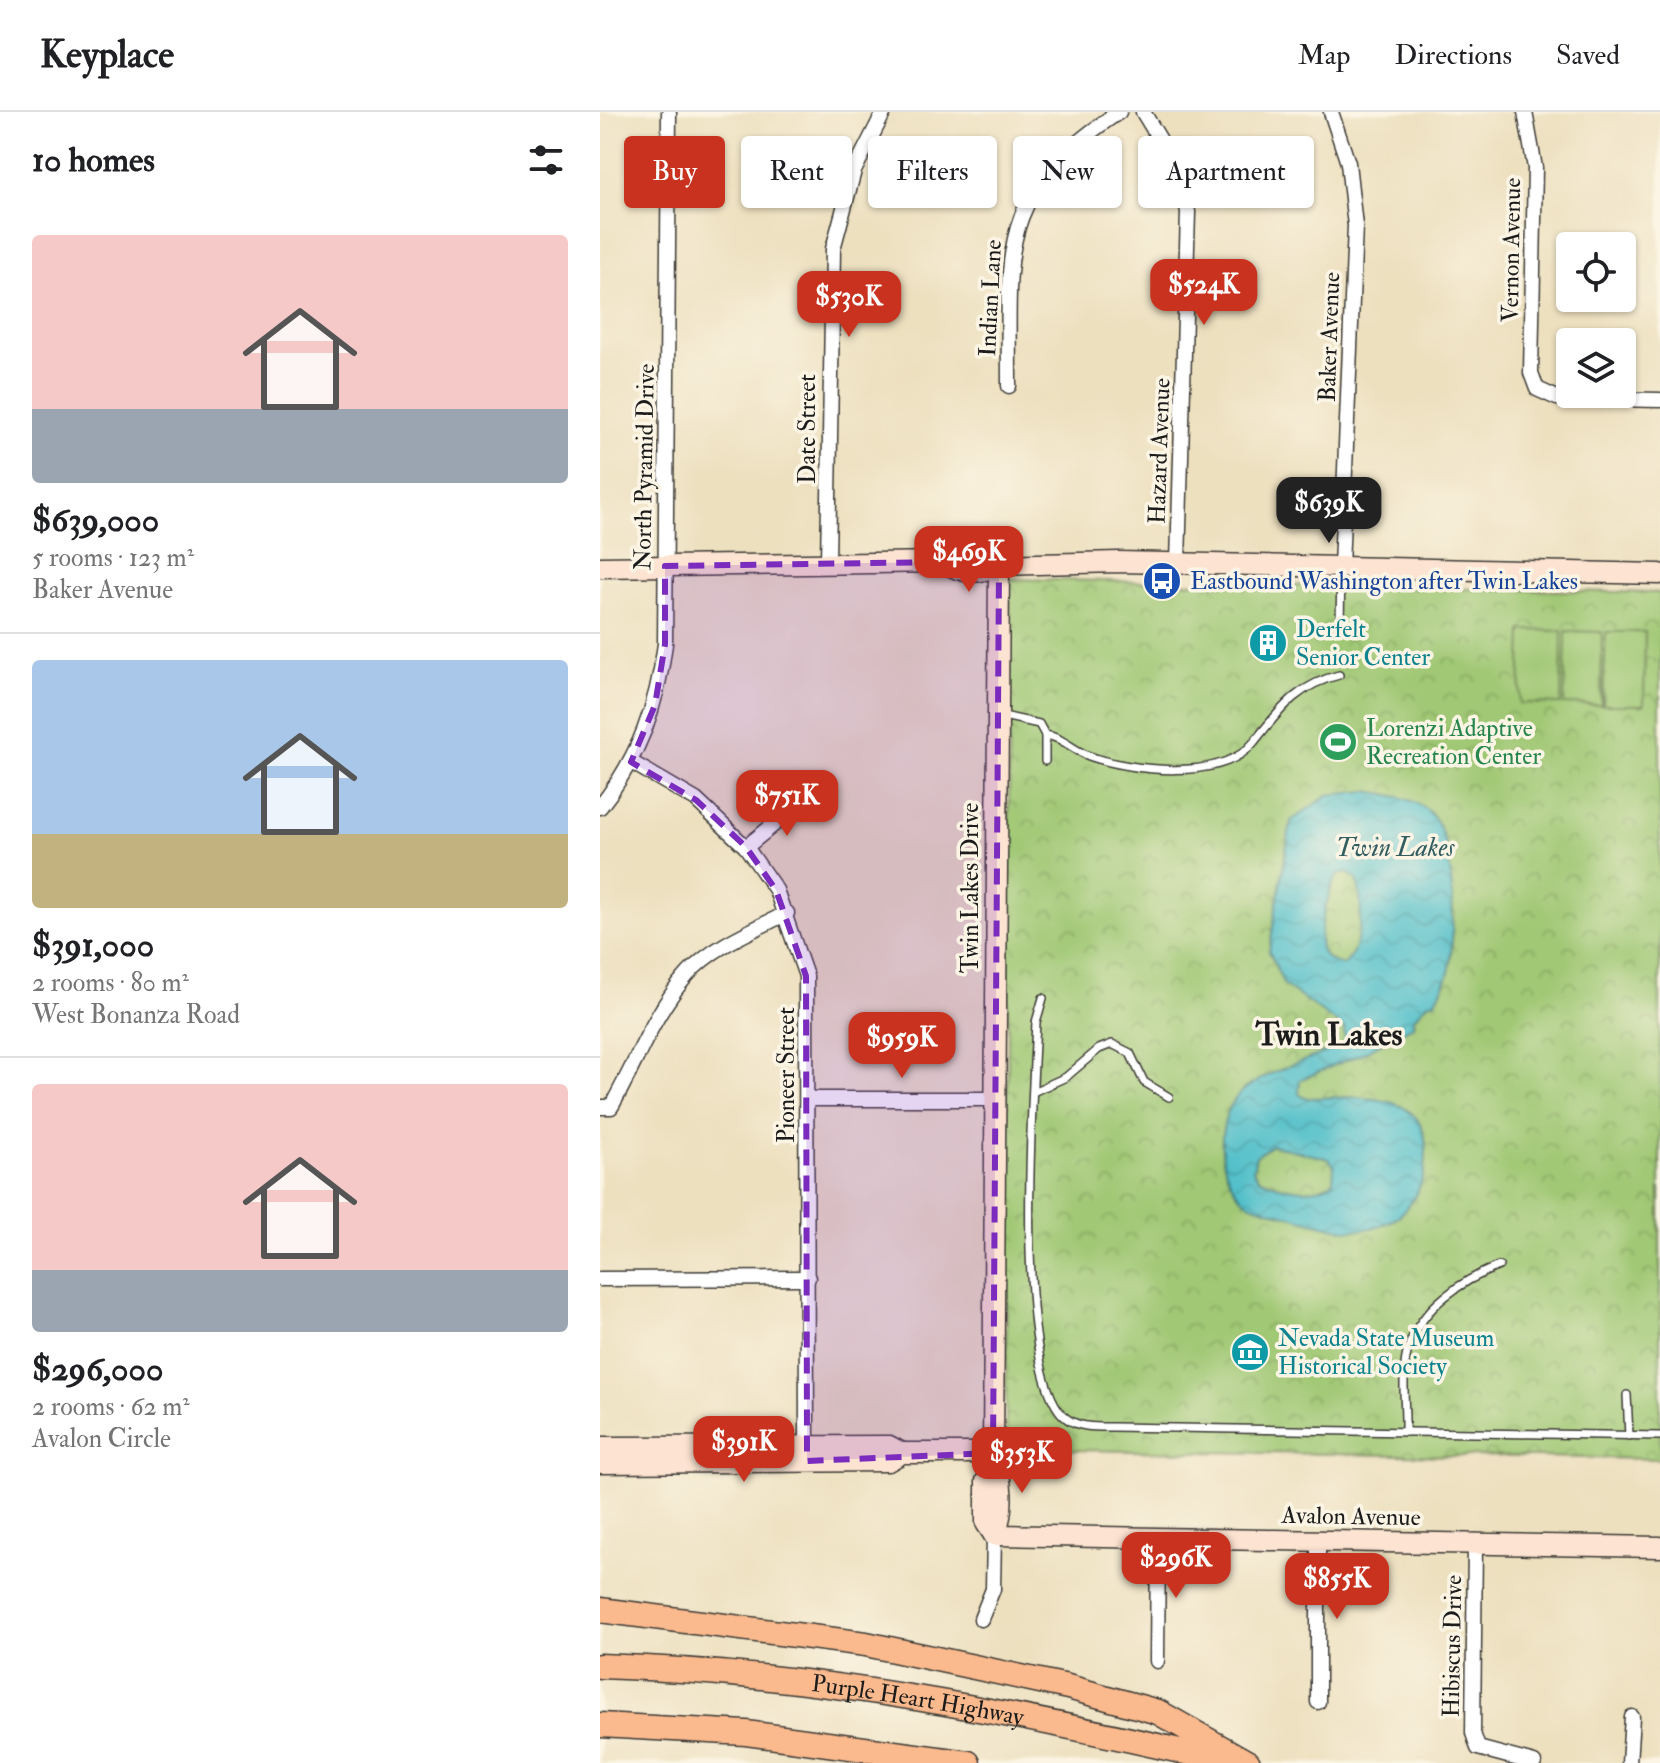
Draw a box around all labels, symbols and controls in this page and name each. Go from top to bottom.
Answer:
text: Keyplace [40,31,174,79]
text: Map [1298,38,1351,73]
text: Directions [1395,38,1512,73]
text: Saved [1556,38,1620,73]
chip: Buy [624,136,725,208]
chip: Rent [741,136,852,208]
chip: Filters [868,136,997,208]
chip: New [1013,136,1122,208]
chip: Apartment [1138,136,1314,208]
icon: filters [524,138,568,182]
text: 10 homes [32,139,155,182]
street label: Vernon Avenue [1495,177,1528,323]
map controls [1556,232,1636,408]
button: locate [1556,232,1636,312]
street label: Indian Lane [972,239,1009,357]
pin: $524K [1148,259,1260,327]
text: $524K [1168,269,1240,301]
pin: $530K [793,271,905,339]
street label: Baker Avenue [1312,271,1347,403]
text: $530K [815,281,883,313]
icon: home [228,287,372,431]
button: layers [1556,328,1636,408]
street label: North Pyramid Drive [627,363,662,571]
street label: Date Street [792,374,823,484]
street label: Hazard Avenue [1141,377,1178,525]
pin: $639K [1273,477,1385,545]
text: $639K [1294,487,1364,519]
text: $639,000 [32,499,159,542]
pin: $469K [913,526,1025,594]
text: $469K [932,536,1006,568]
text: 5 rooms · 123 m² [32,542,194,574]
bus stop icon: Eastbound Washington after Twin Lakes [1141,560,1183,602]
place label: Eastbound Washington after Twin Lakes [1190,566,1578,597]
text: Baker Avenue [32,574,173,606]
place label: Derfelt Senior Center [1296,614,1430,673]
building icon: Derfelt Senior Center [1247,622,1289,664]
icon: home [228,712,372,856]
place label: Lorenzi Adaptive Recreation Center [1366,713,1541,772]
sports icon: Lorenzi Adaptive Recreation Center [1317,721,1359,763]
pin: $751K [731,770,843,838]
text: $751K [754,780,820,812]
street label: Twin Lakes Drive [955,803,986,973]
water label: Twin Lakes [1336,832,1455,864]
text: $391,000 [32,924,154,967]
text: 2 rooms · 80 m² [32,967,189,999]
text: West Bonanza Road [32,999,240,1031]
street label: Pioneer Street [771,1007,802,1143]
pin: $959K [846,1012,958,1080]
district label: Twin Lakes [1254,1015,1403,1055]
text: $959K [867,1022,937,1054]
icon: home [228,1136,372,1280]
place label: Nevada State Museum Historical Society [1278,1323,1495,1382]
museum icon: Nevada State Museum Historical Society [1229,1331,1271,1373]
text: $296,000 [32,1348,163,1391]
text: 2 rooms · 62 m² [32,1391,190,1423]
pin: $391K [688,1416,800,1484]
text: Avalon Circle [32,1423,171,1455]
text: $391K [711,1426,777,1458]
pin: $353K [966,1427,1078,1495]
text: $353K [990,1437,1054,1469]
street label: Avalon Avenue [1280,1500,1421,1533]
pin: $296K [1120,1532,1232,1600]
text: $296K [1140,1542,1212,1574]
pin: $855K [1281,1553,1393,1621]
text: $855K [1303,1563,1371,1595]
street label: Hibiscus Drive [1436,1574,1469,1718]
street label: Purple Heart Highway [810,1668,1027,1733]

